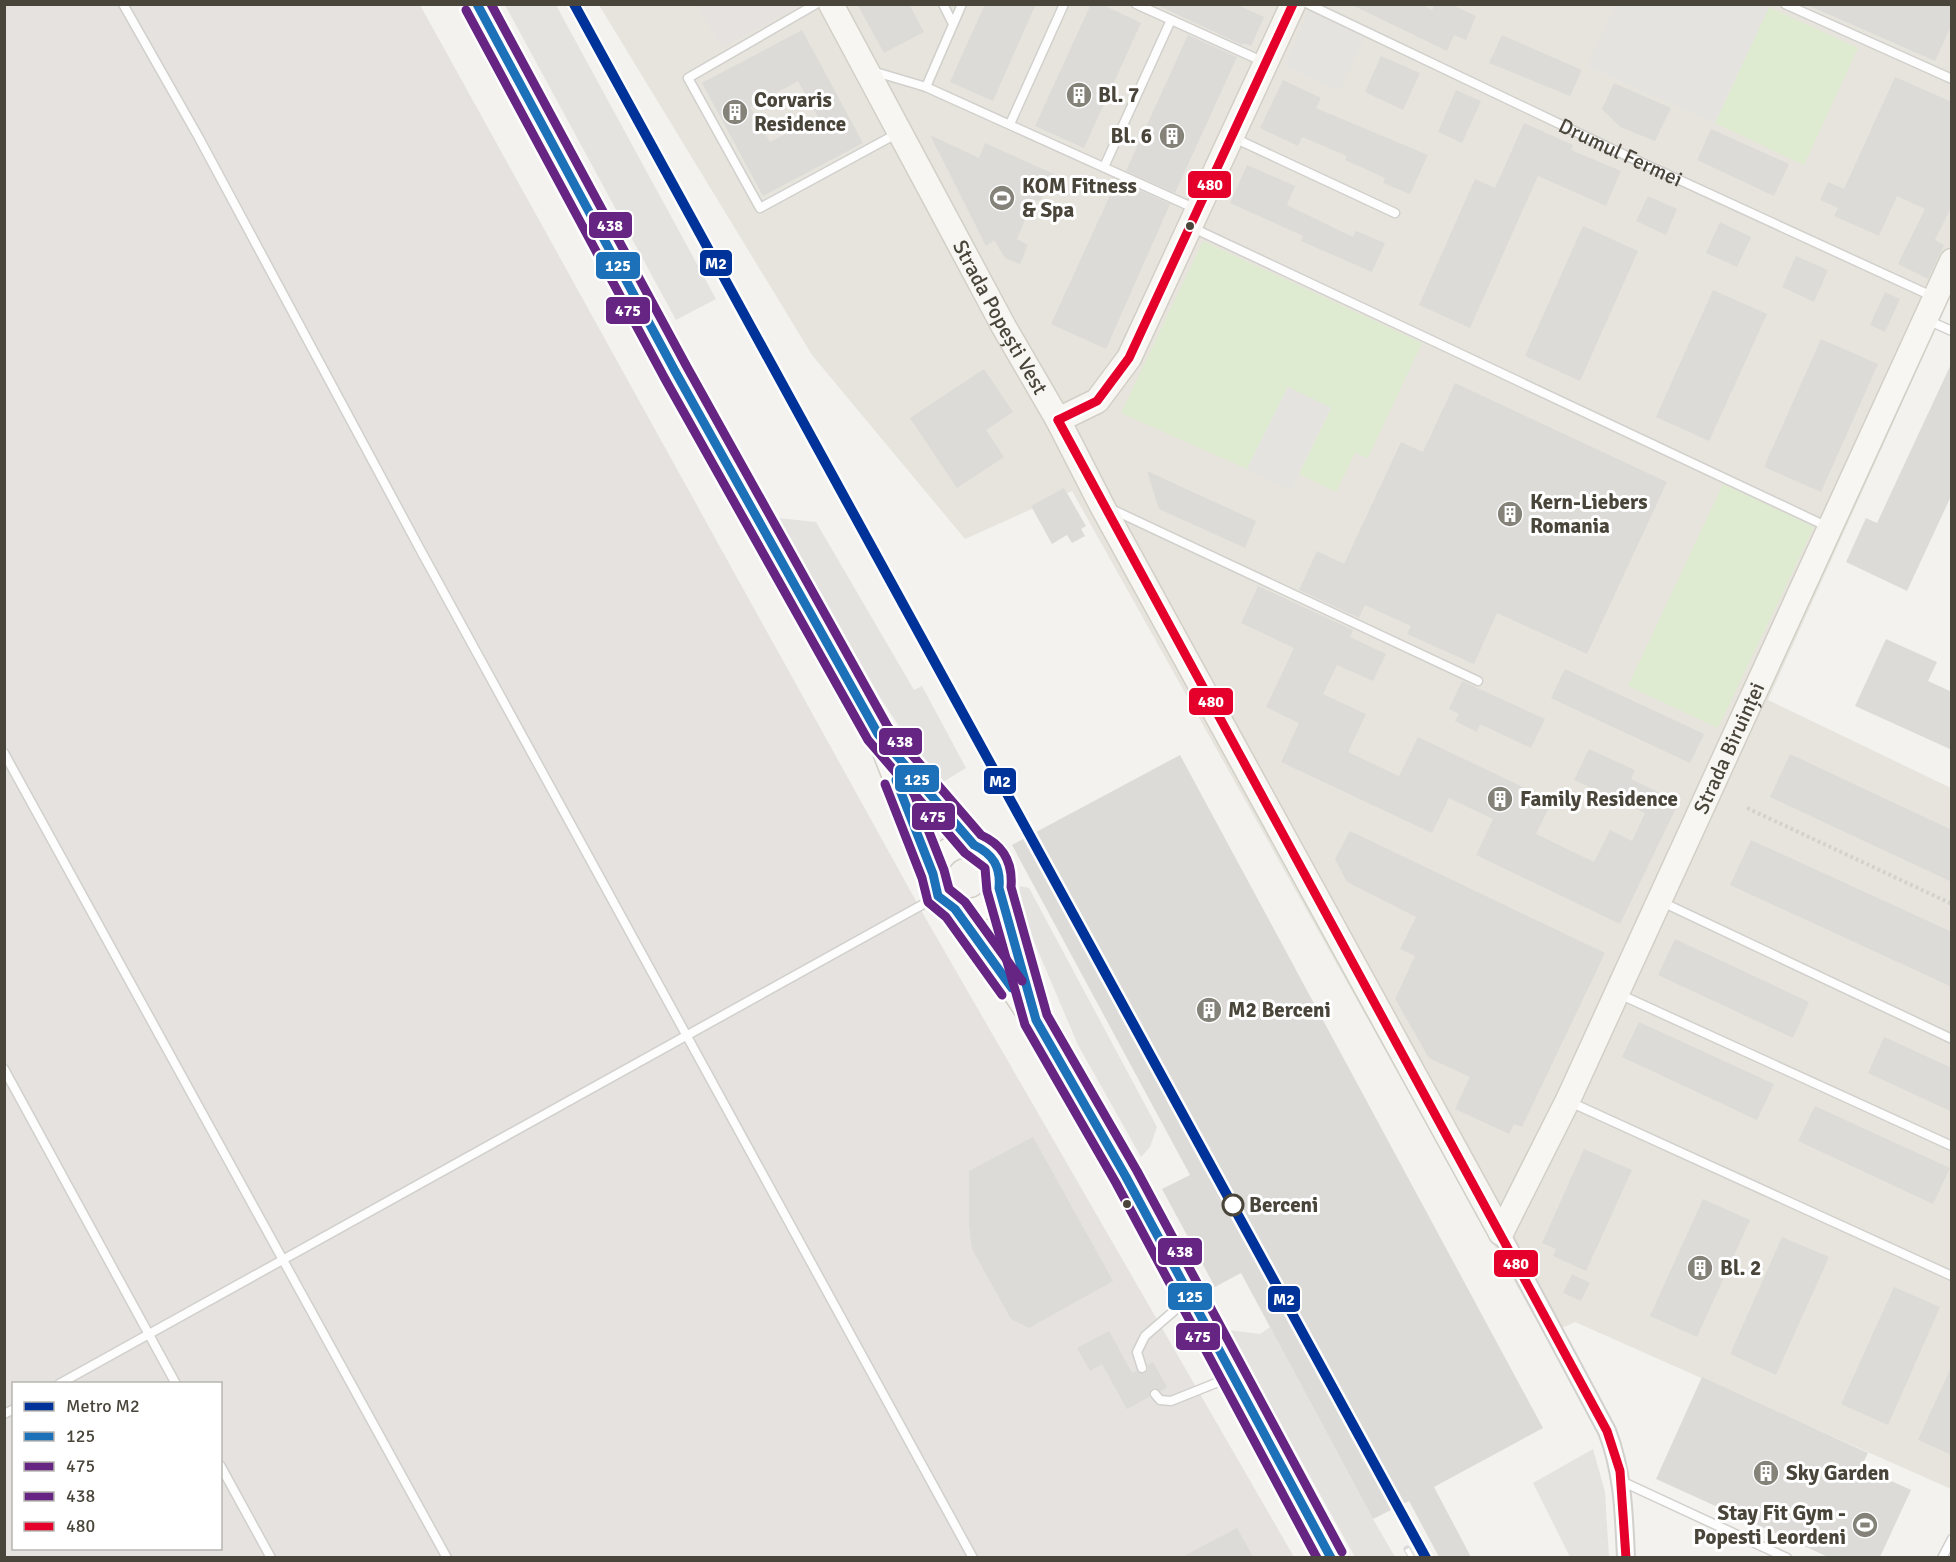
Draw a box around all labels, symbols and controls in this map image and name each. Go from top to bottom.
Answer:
building icon: Bl. 7 [1064,80,1094,110]
place label: Bl. 7 [1098,82,1139,108]
place label: Corvaris Residence [754,87,846,137]
building icon: Corvaris Residence [720,97,750,127]
street label: Drumul Fermei [1554,112,1686,193]
building icon: Bl. 6 [1157,121,1187,151]
place label: Bl. 6 [1111,123,1152,149]
line badge: 480 [1187,170,1232,199]
place label: KOM Fitness & Spa [1022,173,1137,223]
text: 480 [1197,175,1223,195]
sports icon: KOM Fitness & Spa [987,183,1017,213]
line badge: 438 [588,211,633,239]
text: 438 [597,216,623,236]
unlabelled marker [1184,220,1196,232]
street label: Strada Popești Vest [947,236,1053,399]
line badge: M2 [699,249,733,277]
line badge: 125 [595,251,641,280]
text: M2 [705,254,727,274]
text: 125 [605,256,631,276]
line badge: 475 [605,296,651,325]
text: 475 [615,301,641,321]
place label: Kern-Liebers Romania [1530,489,1648,539]
building icon: Kern-Liebers Romania [1495,499,1525,529]
street label: Strada Biruinței [1688,678,1770,818]
line badge: 480 [1188,687,1234,716]
text: 480 [1198,692,1224,712]
line badge: 438 [878,727,923,756]
text: 438 [887,732,913,752]
line badge: 125 [894,764,940,793]
line badge: M2 [983,767,1017,795]
text: 125 [904,770,930,790]
text: M2 [989,772,1011,792]
building icon: Family Residence [1485,784,1515,814]
place label: Family Residence [1520,786,1678,812]
line badge: 475 [911,802,956,831]
text: 475 [920,807,946,827]
building icon: M2 Berceni [1194,995,1224,1025]
place label: M2 Berceni [1228,997,1331,1023]
place label: Berceni [1249,1192,1318,1218]
marker: Berceni [1222,1194,1244,1216]
unlabelled marker [1121,1198,1133,1210]
line badge: 438 [1157,1237,1203,1266]
text: 438 [1167,1242,1193,1262]
line badge: 480 [1493,1249,1539,1278]
building icon: Bl. 2 [1685,1253,1715,1283]
text: 480 [1503,1254,1529,1274]
place label: Bl. 2 [1720,1255,1761,1281]
line badge: 125 [1167,1282,1213,1311]
line badge: M2 [1267,1285,1301,1313]
text: 125 [1177,1287,1203,1307]
text: M2 [1273,1290,1295,1310]
line badge: 475 [1175,1322,1221,1351]
text: 475 [1185,1327,1211,1347]
legend [12,1382,222,1550]
text: Metro M2 [66,1395,140,1417]
text: 125 [66,1425,95,1447]
text: 475 [66,1455,95,1477]
building icon: Sky Garden [1751,1458,1781,1488]
place label: Sky Garden [1786,1460,1890,1486]
text: 438 [66,1485,95,1507]
place label: Stay Fit Gym - Popesti Leordeni [1694,1500,1846,1550]
sports icon: Stay Fit Gym - Popesti Leordeni [1850,1510,1880,1540]
text: 480 [66,1515,95,1537]

